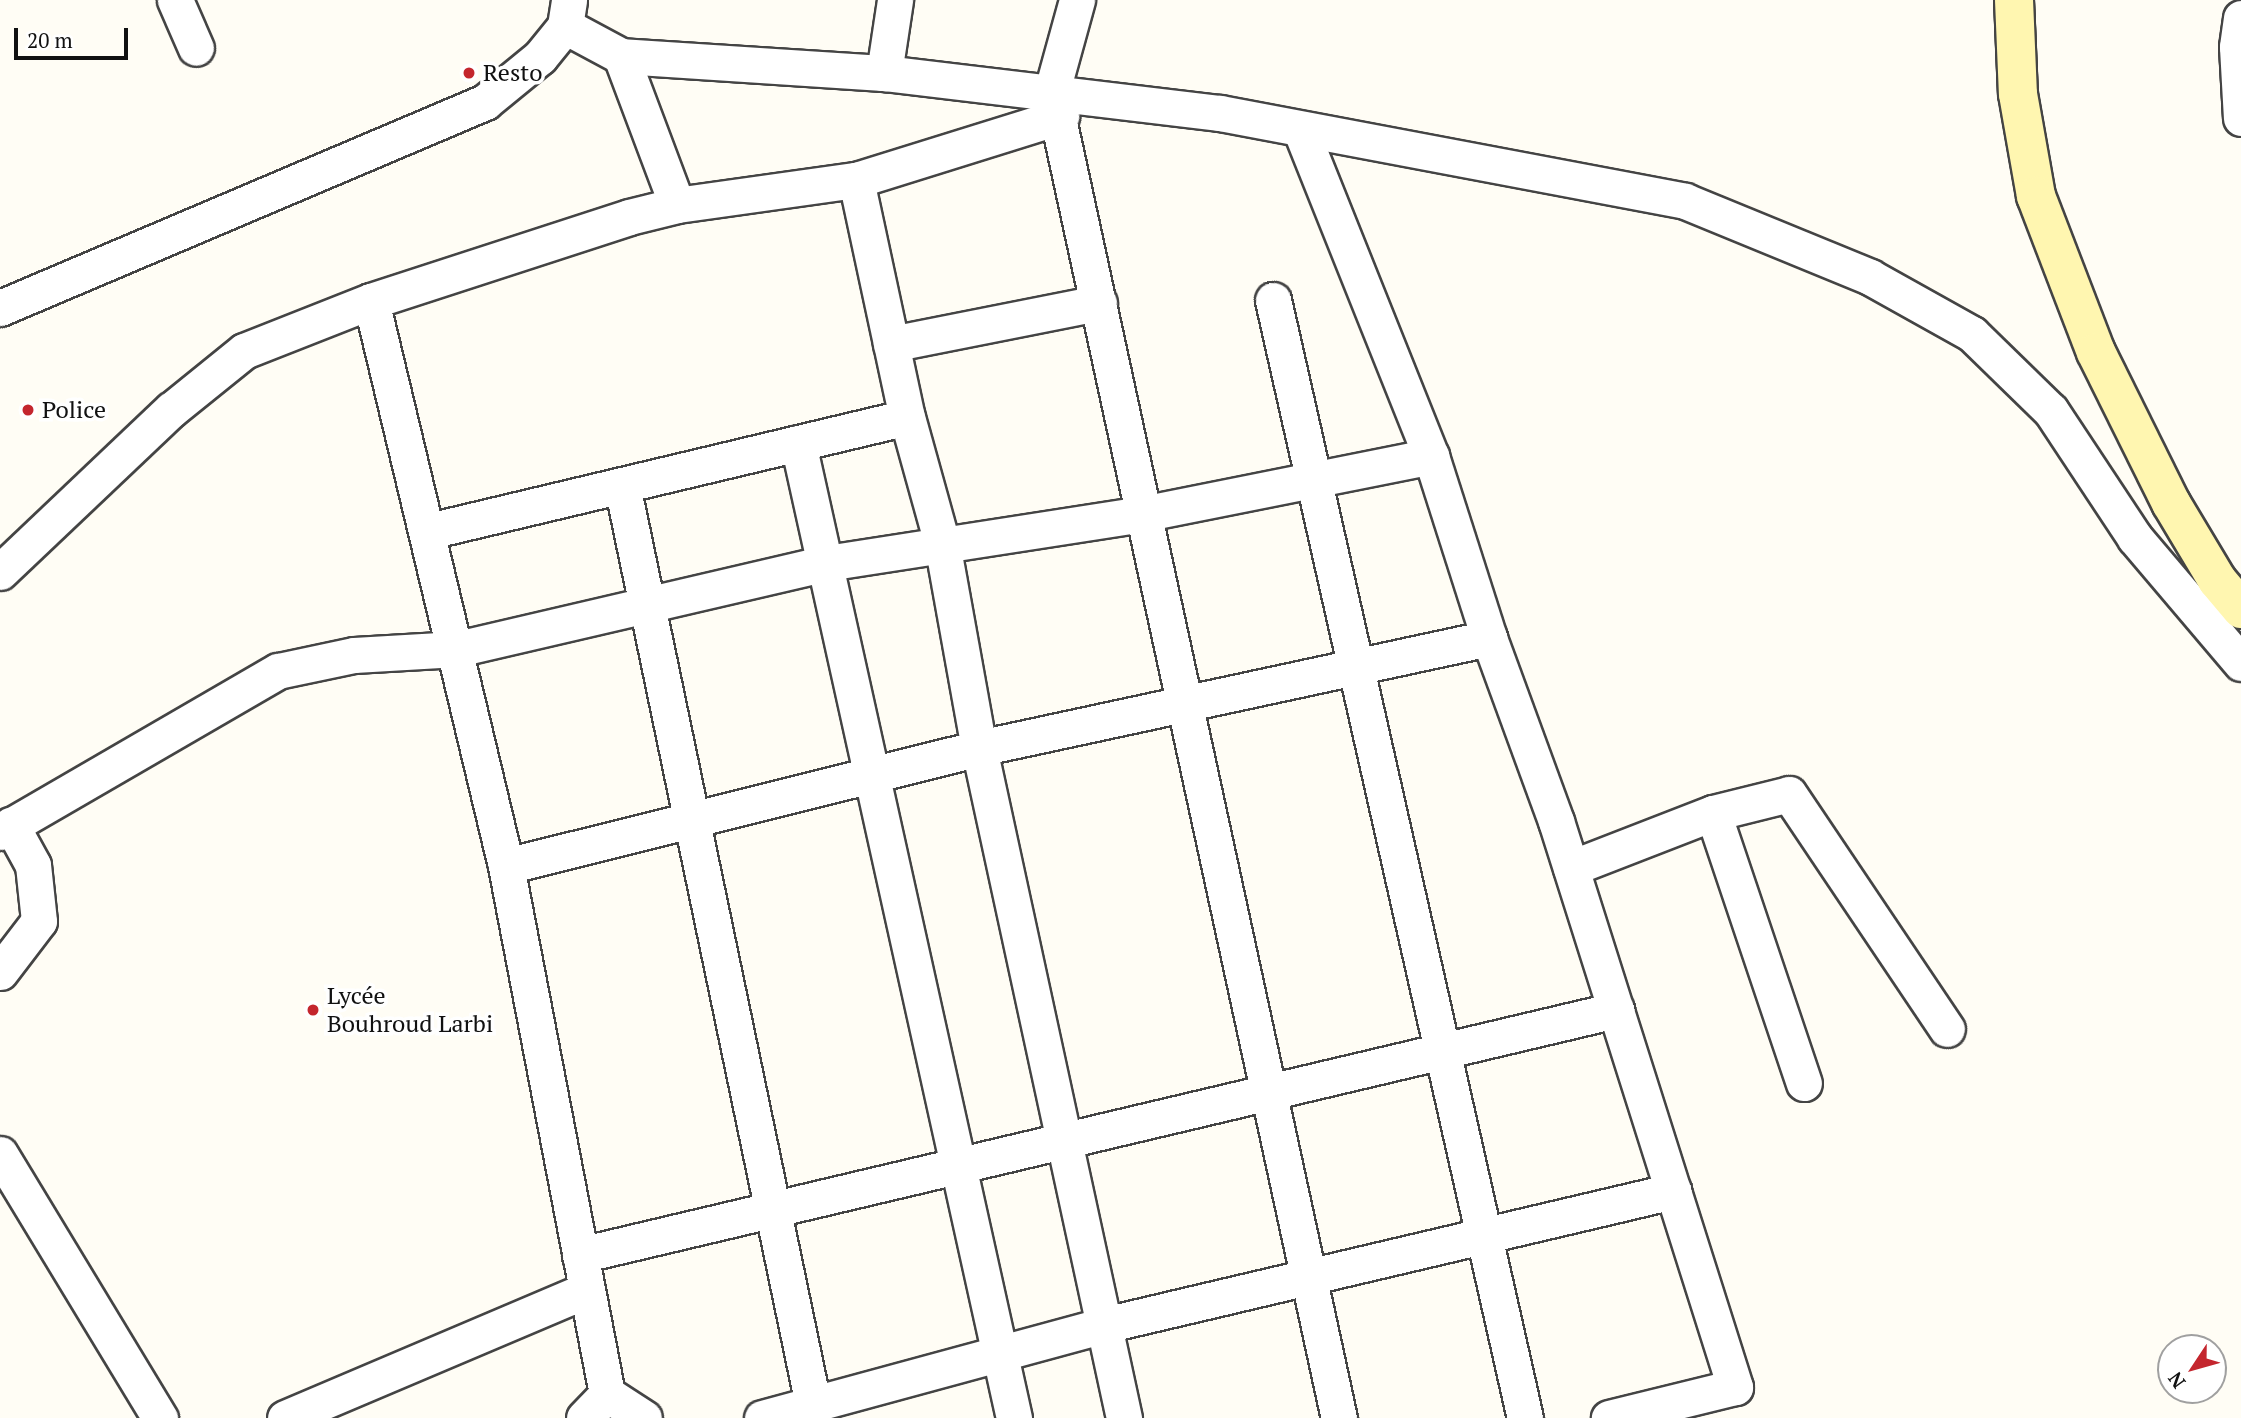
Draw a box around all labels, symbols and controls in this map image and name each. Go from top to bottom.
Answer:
scale bar [18,14,131,58]
text: 20 m [27,26,73,54]
place label: Resto [483,59,542,87]
marker: Resto [461,65,477,81]
place label: Police [42,396,106,424]
marker: Police [20,402,36,418]
place label: Lycée Bouhroud Larbi [327,982,493,1038]
marker: Lycée Bouhroud Larbi [305,1002,321,1018]
north arrow [2157,1334,2227,1404]
text: N [2162,1367,2191,1394]

